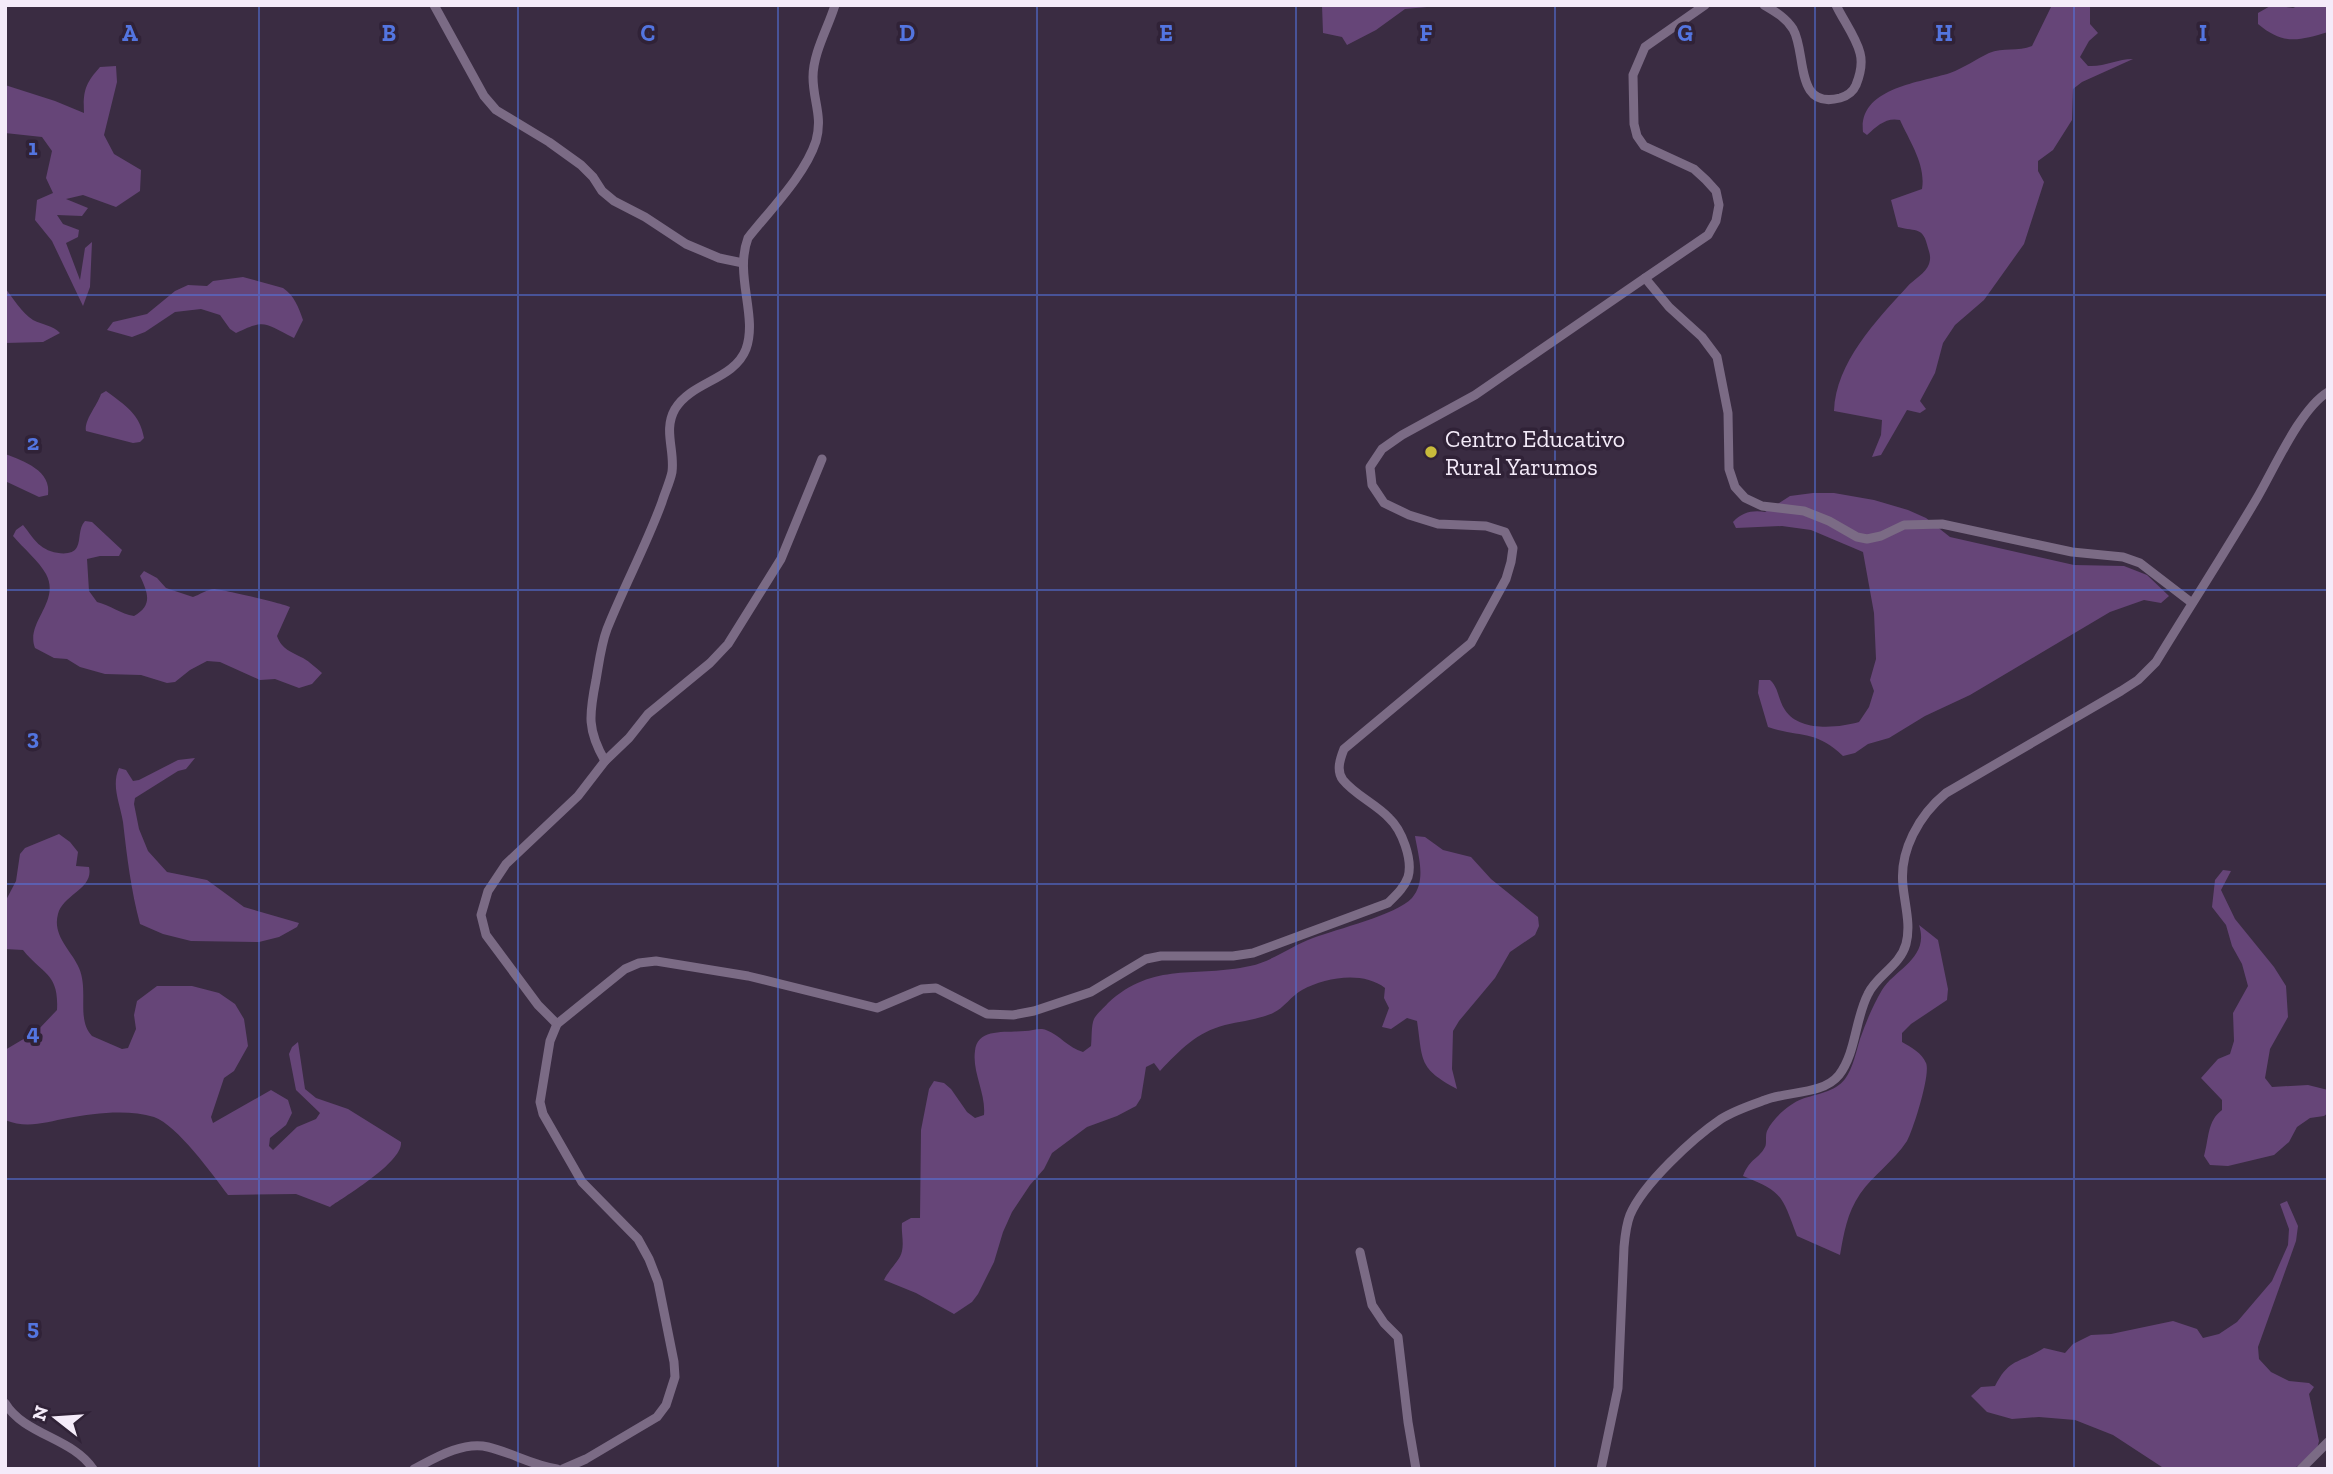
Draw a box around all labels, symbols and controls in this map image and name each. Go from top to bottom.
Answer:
text: A [122,19,138,47]
text: B [382,19,396,47]
text: C [641,19,655,47]
text: D [899,19,915,47]
text: E [1159,19,1173,47]
text: F [1419,19,1433,47]
text: G [1677,19,1693,47]
text: H [1935,19,1953,47]
text: I [2199,19,2207,47]
text: 1 [28,133,38,161]
place label: Centro Educativo Rural Yarumos [1445,424,1625,481]
text: 2 [27,428,39,456]
marker: Centro Educativo Rural Yarumos [1423,444,1439,460]
text: 3 [27,723,39,751]
text: 4 [26,1018,40,1046]
text: 5 [27,1313,39,1341]
north arrow [21,1383,91,1453]
text: N [27,1403,53,1423]

